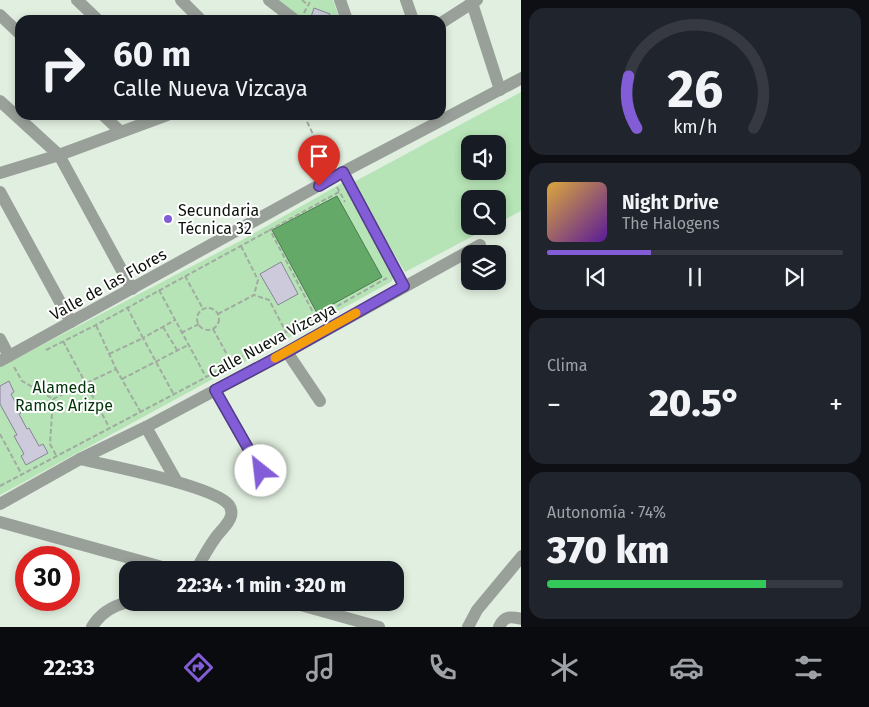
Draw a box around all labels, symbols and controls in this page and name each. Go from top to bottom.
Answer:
text: 60 m [113,33,191,75]
icon: right [30,35,95,100]
text: 26 [667,58,723,121]
text: Calle Nueva Vizcaya [113,75,308,102]
text: km/h [673,116,717,138]
pin [298,135,340,186]
map controls [461,135,506,290]
button: sound [461,135,506,180]
icon: arrive [305,142,333,170]
button: search [461,190,506,235]
text: Night Drive [622,191,719,214]
place label: Secundaria Técnica 32 [178,201,259,238]
marker: Secundaria Técnica 32 [162,213,174,225]
text: The Halogens [622,214,720,233]
street label: Valle de las Flores [47,245,170,324]
button: layers [461,245,506,290]
icon: previous [582,263,610,291]
icon: pause [681,263,709,291]
icon: next [780,263,808,291]
street label: Calle Nueva Vizcaya [205,299,339,382]
text: Clima [547,356,587,375]
park label: Alameda Ramos Arizpe [15,378,113,415]
text: 20.5° [649,380,741,426]
text: − [547,388,561,421]
text: + [829,388,843,421]
position arrow [234,444,286,496]
text: Autonomía · 74% [547,503,666,522]
text: 370 km [547,527,669,573]
speed limit sign: 30 [15,546,80,611]
text: 22:34 · 1 min · 320 m [177,574,346,597]
icon: directions [181,650,216,685]
icon: music [303,650,338,685]
icon: phone [425,650,460,685]
icon: climate [547,650,582,685]
icon: car [669,650,704,685]
icon: filters [791,650,826,685]
text: 22:33 [43,654,95,681]

